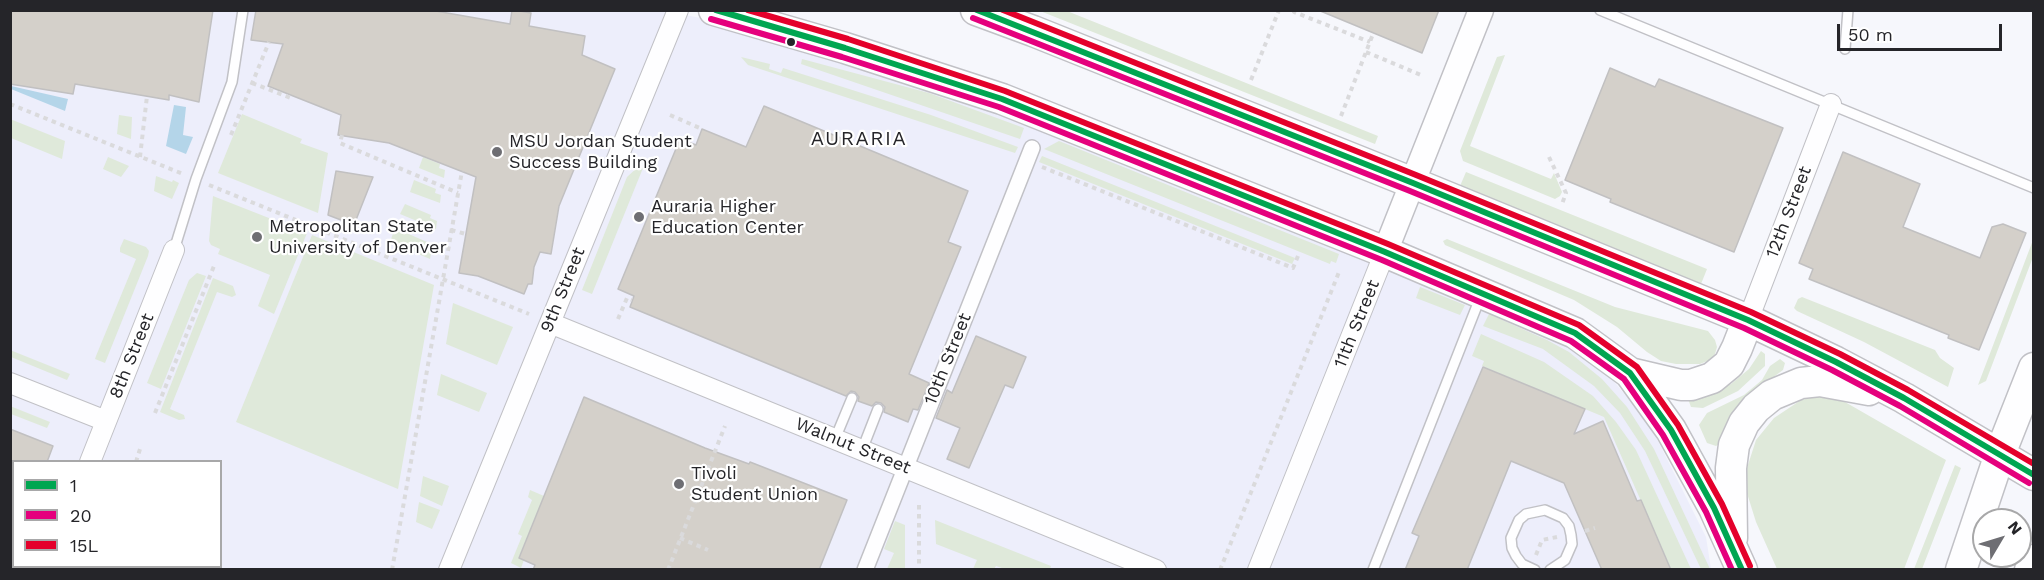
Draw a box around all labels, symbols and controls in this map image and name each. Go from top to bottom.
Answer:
scale bar [1840,12,2005,50]
text: 50 m [1848,24,1893,45]
unlabelled marker [785,36,797,48]
district label: AURARIA [811,127,907,151]
place label: MSU Jordan Student Success Building [509,131,692,174]
marker: MSU Jordan Student Success Building [490,145,504,159]
street label: 12th Street [1762,163,1816,261]
place label: Auraria Higher Education Center [651,196,804,238]
marker: Auraria Higher Education Center [632,210,646,224]
place label: Metropolitan State University of Denver [269,216,447,258]
marker: Metropolitan State University of Denver [250,230,264,244]
street label: 9th Street [536,244,590,336]
street label: 11th Street [1330,277,1384,371]
street label: 8th Street [105,310,159,402]
street label: 10th Street [920,310,976,408]
street label: Walnut Street [792,413,914,479]
legend [12,460,222,568]
place label: Tivoli Student Union [691,463,818,506]
text: 1 [70,475,77,496]
marker: Tivoli Student Union [672,477,686,491]
text: 20 [70,505,92,526]
north arrow [1972,508,2032,568]
text: N [2004,517,2026,538]
text: 15L [70,535,98,556]

